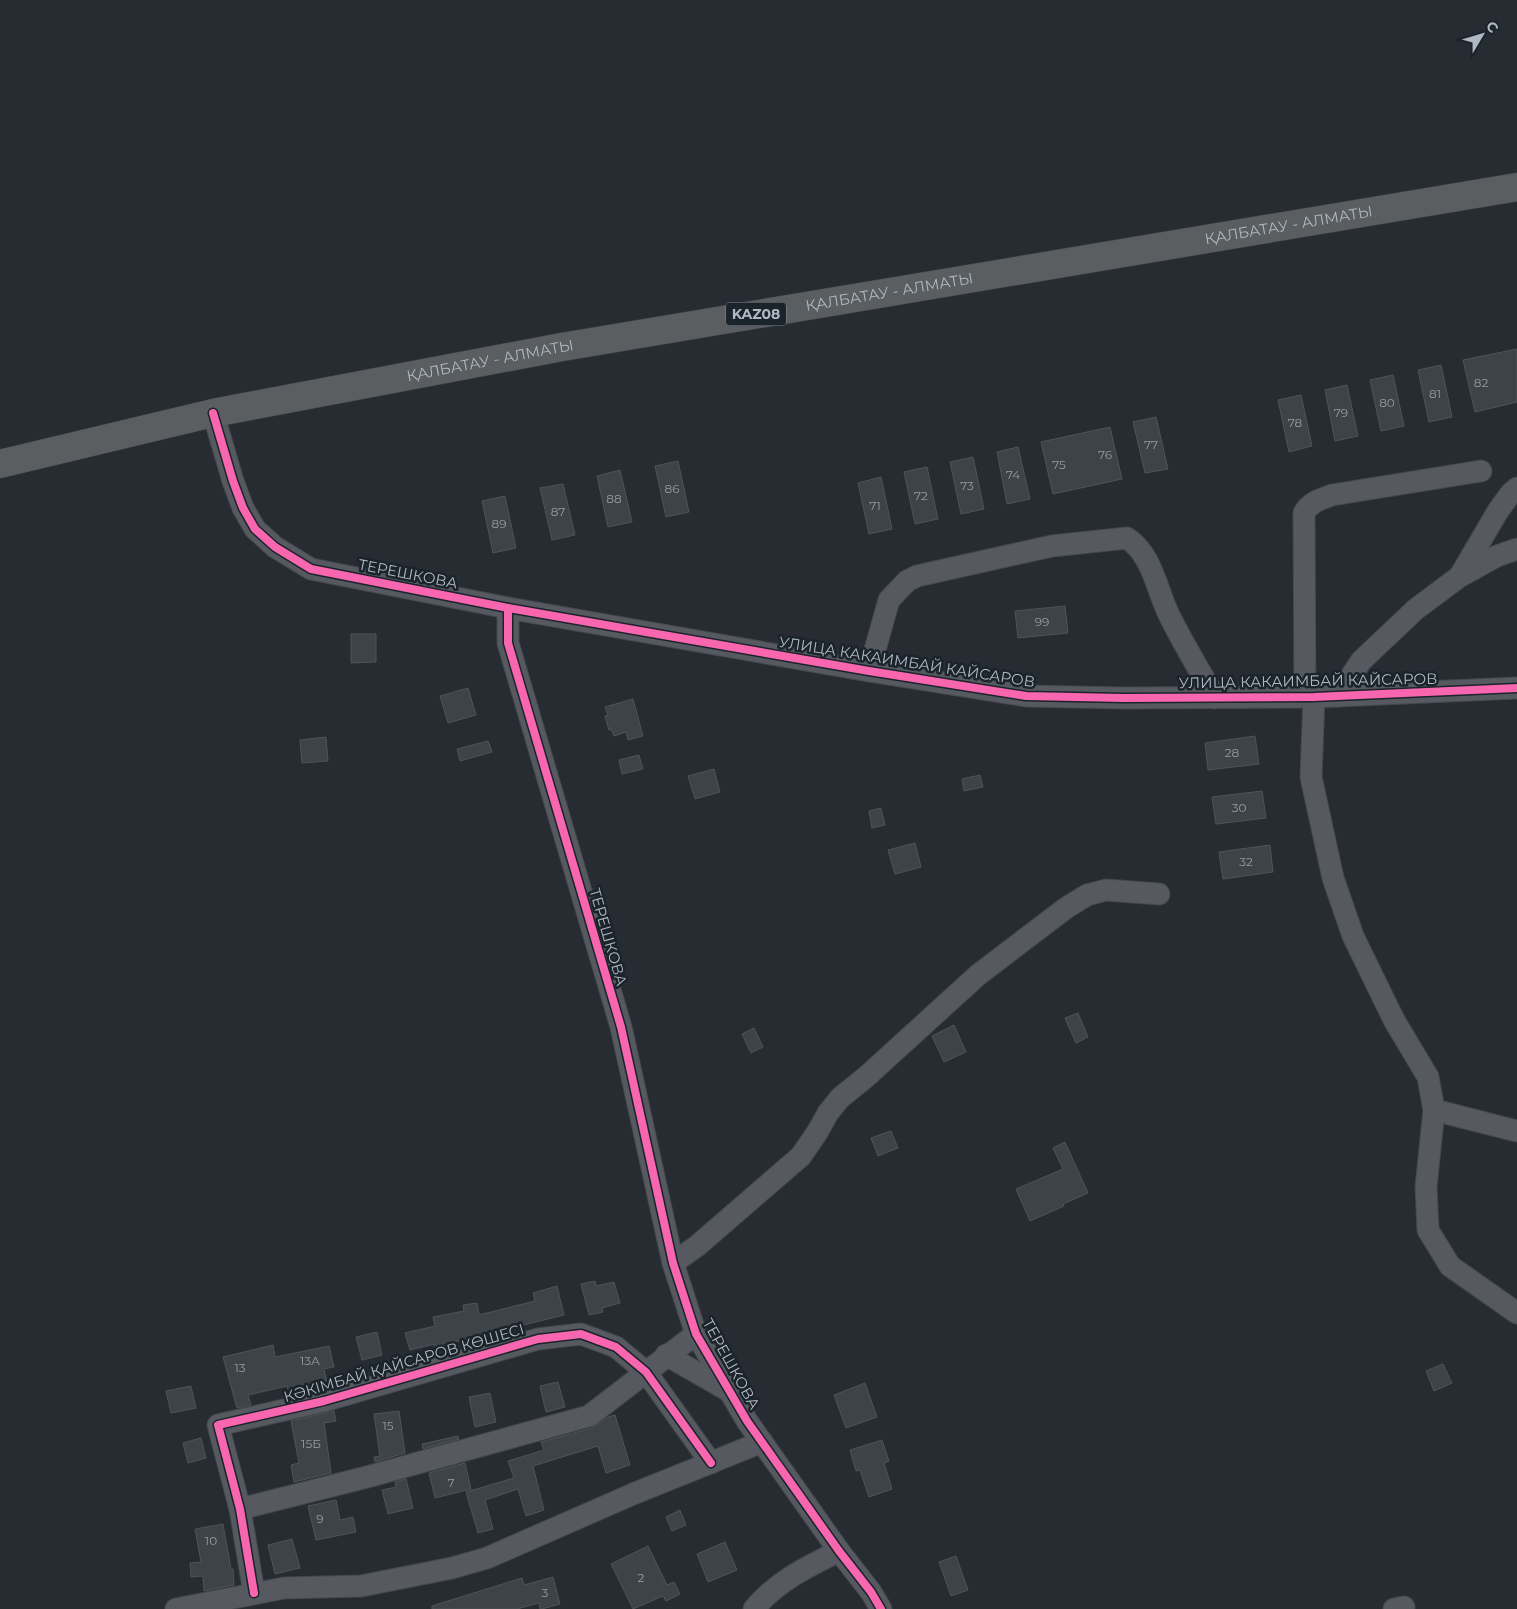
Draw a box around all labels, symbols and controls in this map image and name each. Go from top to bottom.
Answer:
north arrow [1457,10,1507,60]
text: С [1482,17,1502,37]
street label: ҚАЛБАТАУ - АЛМАТЫ [1203,201,1374,248]
street label: ҚАЛБАТАУ - АЛМАТЫ [804,268,974,315]
road number: KAZ08 [726,302,786,326]
street label: ҚАЛБАТАУ - АЛМАТЫ [405,335,575,385]
house number: 82 [1474,375,1488,390]
house number: 81 [1429,386,1441,401]
house number: 80 [1379,395,1395,410]
house number: 79 [1334,405,1348,420]
house number: 78 [1288,415,1303,430]
house number: 77 [1144,437,1158,452]
house number: 76 [1098,447,1112,462]
house number: 75 [1052,457,1066,472]
house number: 74 [1006,467,1020,482]
house number: 73 [960,478,974,493]
house number: 86 [665,481,679,496]
house number: 72 [914,488,928,503]
house number: 88 [606,491,622,506]
house number: 71 [869,498,881,513]
house number: 87 [551,504,565,519]
house number: 89 [492,516,506,531]
street label: ТЕРЕШКОВА [357,555,459,592]
house number: 99 [1035,614,1049,629]
street label: УЛИЦА КАКАИМБАЙ КАЙСАРОВ [778,632,1036,691]
street label: УЛИЦА КАКАИМБАЙ КАЙСАРОВ [1178,669,1438,692]
house number: 28 [1225,745,1240,760]
house number: 30 [1232,800,1246,815]
house number: 32 [1239,854,1253,869]
street label: ТЕРЕШКОВА [585,886,631,988]
street label: ТЕРЕШКОВА [699,1315,764,1412]
street label: КӘКІМБАЙ ҚАЙСАРОВ КӨШЕСІ [281,1319,526,1406]
house number: 13А [300,1353,320,1368]
house number: 13 [234,1360,246,1375]
house number: 15 [382,1418,394,1433]
house number: 15Б [301,1436,321,1451]
house number: 7 [447,1475,455,1490]
house number: 9 [316,1511,324,1526]
house number: 10 [205,1533,217,1548]
house number: 2 [638,1570,645,1585]
house number: 3 [542,1585,549,1600]

